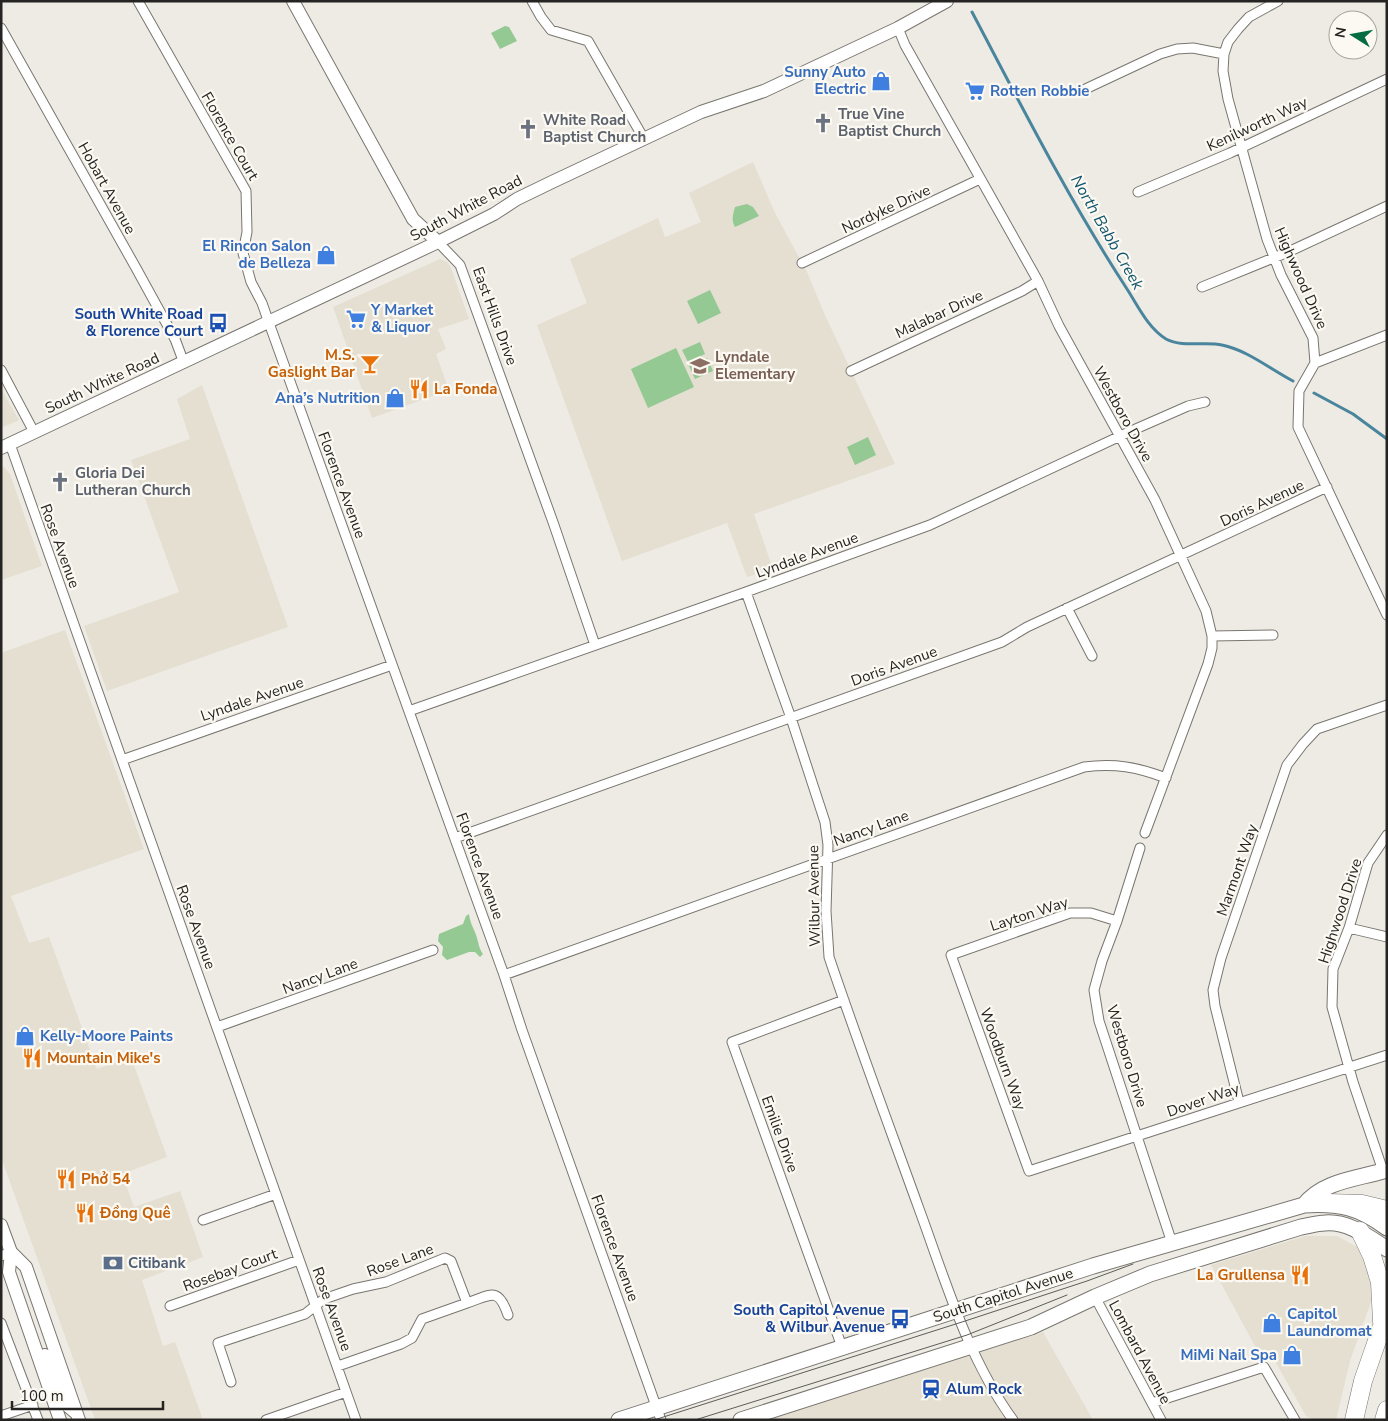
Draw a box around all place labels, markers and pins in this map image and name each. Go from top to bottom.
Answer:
place label: Sunny Auto Electric [784,62,866,99]
shop icon: Sunny Auto Electric [870,70,892,92]
supermarket icon: Rotten Robbie [964,80,986,102]
place label: Rotten Robbie [990,81,1089,101]
place label: True Vine Baptist Church [838,104,941,141]
place label: White Road Baptist Church [543,110,646,147]
church icon: True Vine Baptist Church [812,112,834,134]
church icon: White Road Baptist Church [517,118,539,140]
place label: El Rincon Salon de Belleza [202,236,311,273]
shop icon: El Rincon Salon de Belleza [315,244,337,266]
place label: Y Market & Liquor [370,300,433,337]
place label: South White Road & Florence Court [75,304,203,341]
supermarket icon: Y Market & Liquor [345,308,367,330]
bus stop icon: South White Road & Florence Court [207,312,229,334]
place label: M.S. Gaslight Bar [268,345,355,382]
place label: Lyndale Elementary [715,347,795,384]
bar icon: M.S. Gaslight Bar [359,353,381,375]
school or university icon: Lyndale Elementary [689,355,711,377]
restaurant icon: La Fonda [408,378,430,400]
place label: La Fonda [434,379,497,399]
shop icon: Ana’s Nutrition [384,387,406,409]
place label: Ana’s Nutrition [275,388,380,408]
place label: Gloria Dei Lutheran Church [75,463,191,500]
church icon: Gloria Dei Lutheran Church [49,471,71,493]
shop icon: Kelly-Moore Paints [14,1025,36,1047]
place label: Kelly-Moore Paints [40,1026,173,1046]
restaurant icon: Mountain Mike's [21,1047,43,1069]
place label: Mountain Mike's [47,1048,161,1068]
restaurant icon: Phở 54 [55,1168,77,1190]
place label: Phở 54 [81,1169,130,1189]
restaurant icon: Đồng Quê [74,1202,96,1224]
place label: Đồng Quê [99,1203,171,1223]
bank icon: Citibank [102,1252,124,1274]
place label: Citibank [128,1253,187,1273]
restaurant icon: La Grullensa [1289,1264,1311,1286]
place label: La Grullensa [1197,1265,1285,1285]
place label: South Capitol Avenue & Wilbur Avenue [733,1300,885,1337]
place label: Capitol Laundromat [1287,1304,1372,1341]
bus stop icon: South Capitol Avenue & Wilbur Avenue [889,1308,911,1330]
shop icon: Capitol Laundromat [1261,1312,1283,1334]
shop icon: MiMi Nail Spa [1281,1344,1303,1366]
place label: MiMi Nail Spa [1181,1345,1277,1365]
station icon: Alum Rock [920,1378,942,1400]
place label: Alum Rock [946,1379,1023,1399]

